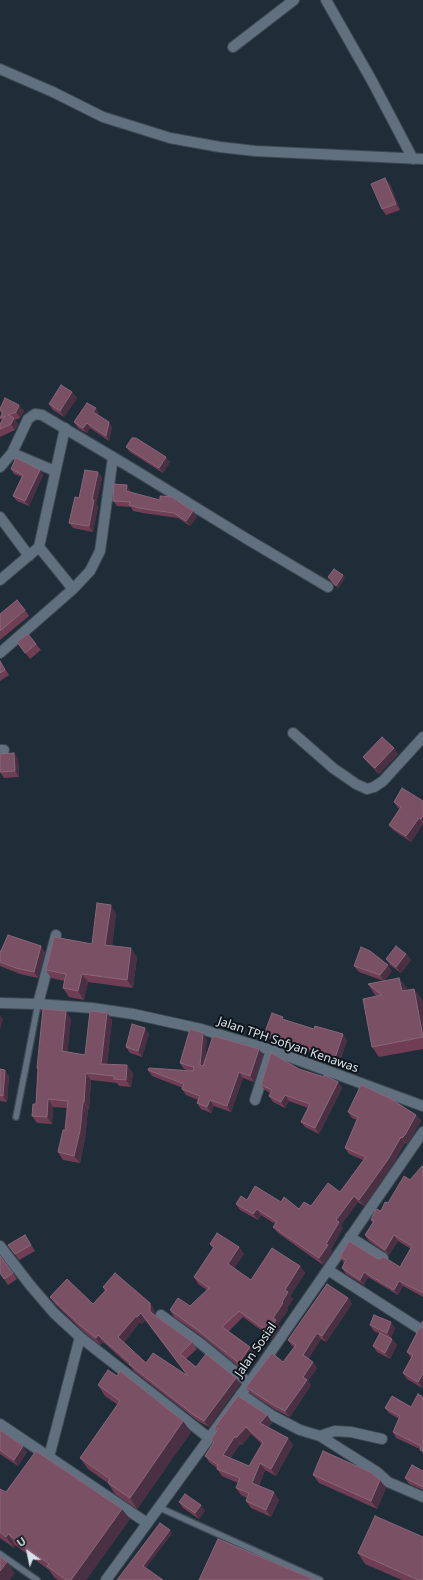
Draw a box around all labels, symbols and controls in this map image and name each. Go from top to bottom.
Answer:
street label: Jalan TPH Sofyan Kenawas [216,1014,360,1076]
street label: Jalan Sosial [232,1320,280,1380]
north arrow [8,1532,48,1572]
text: U [14,1533,29,1550]

